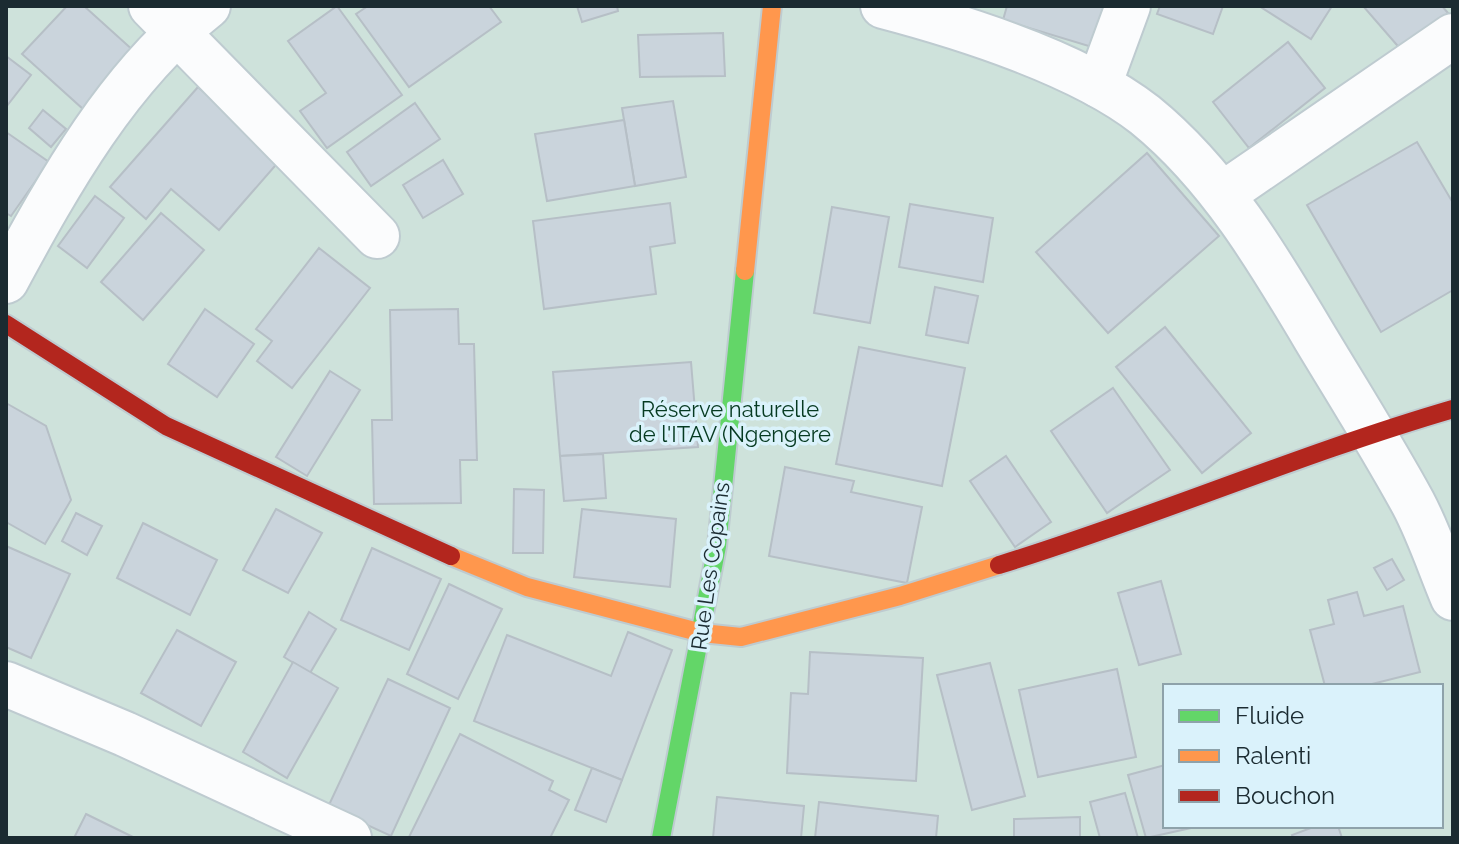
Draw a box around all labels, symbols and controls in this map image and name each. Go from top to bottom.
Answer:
park label: Réserve naturelle de l'ITAV (Ngengere [629,396,831,447]
street label: Rue Les Copains [685,480,735,652]
legend [1163,684,1443,828]
text: Fluide [1235,701,1304,730]
text: Ralenti [1235,741,1311,770]
text: Bouchon [1235,781,1335,810]

